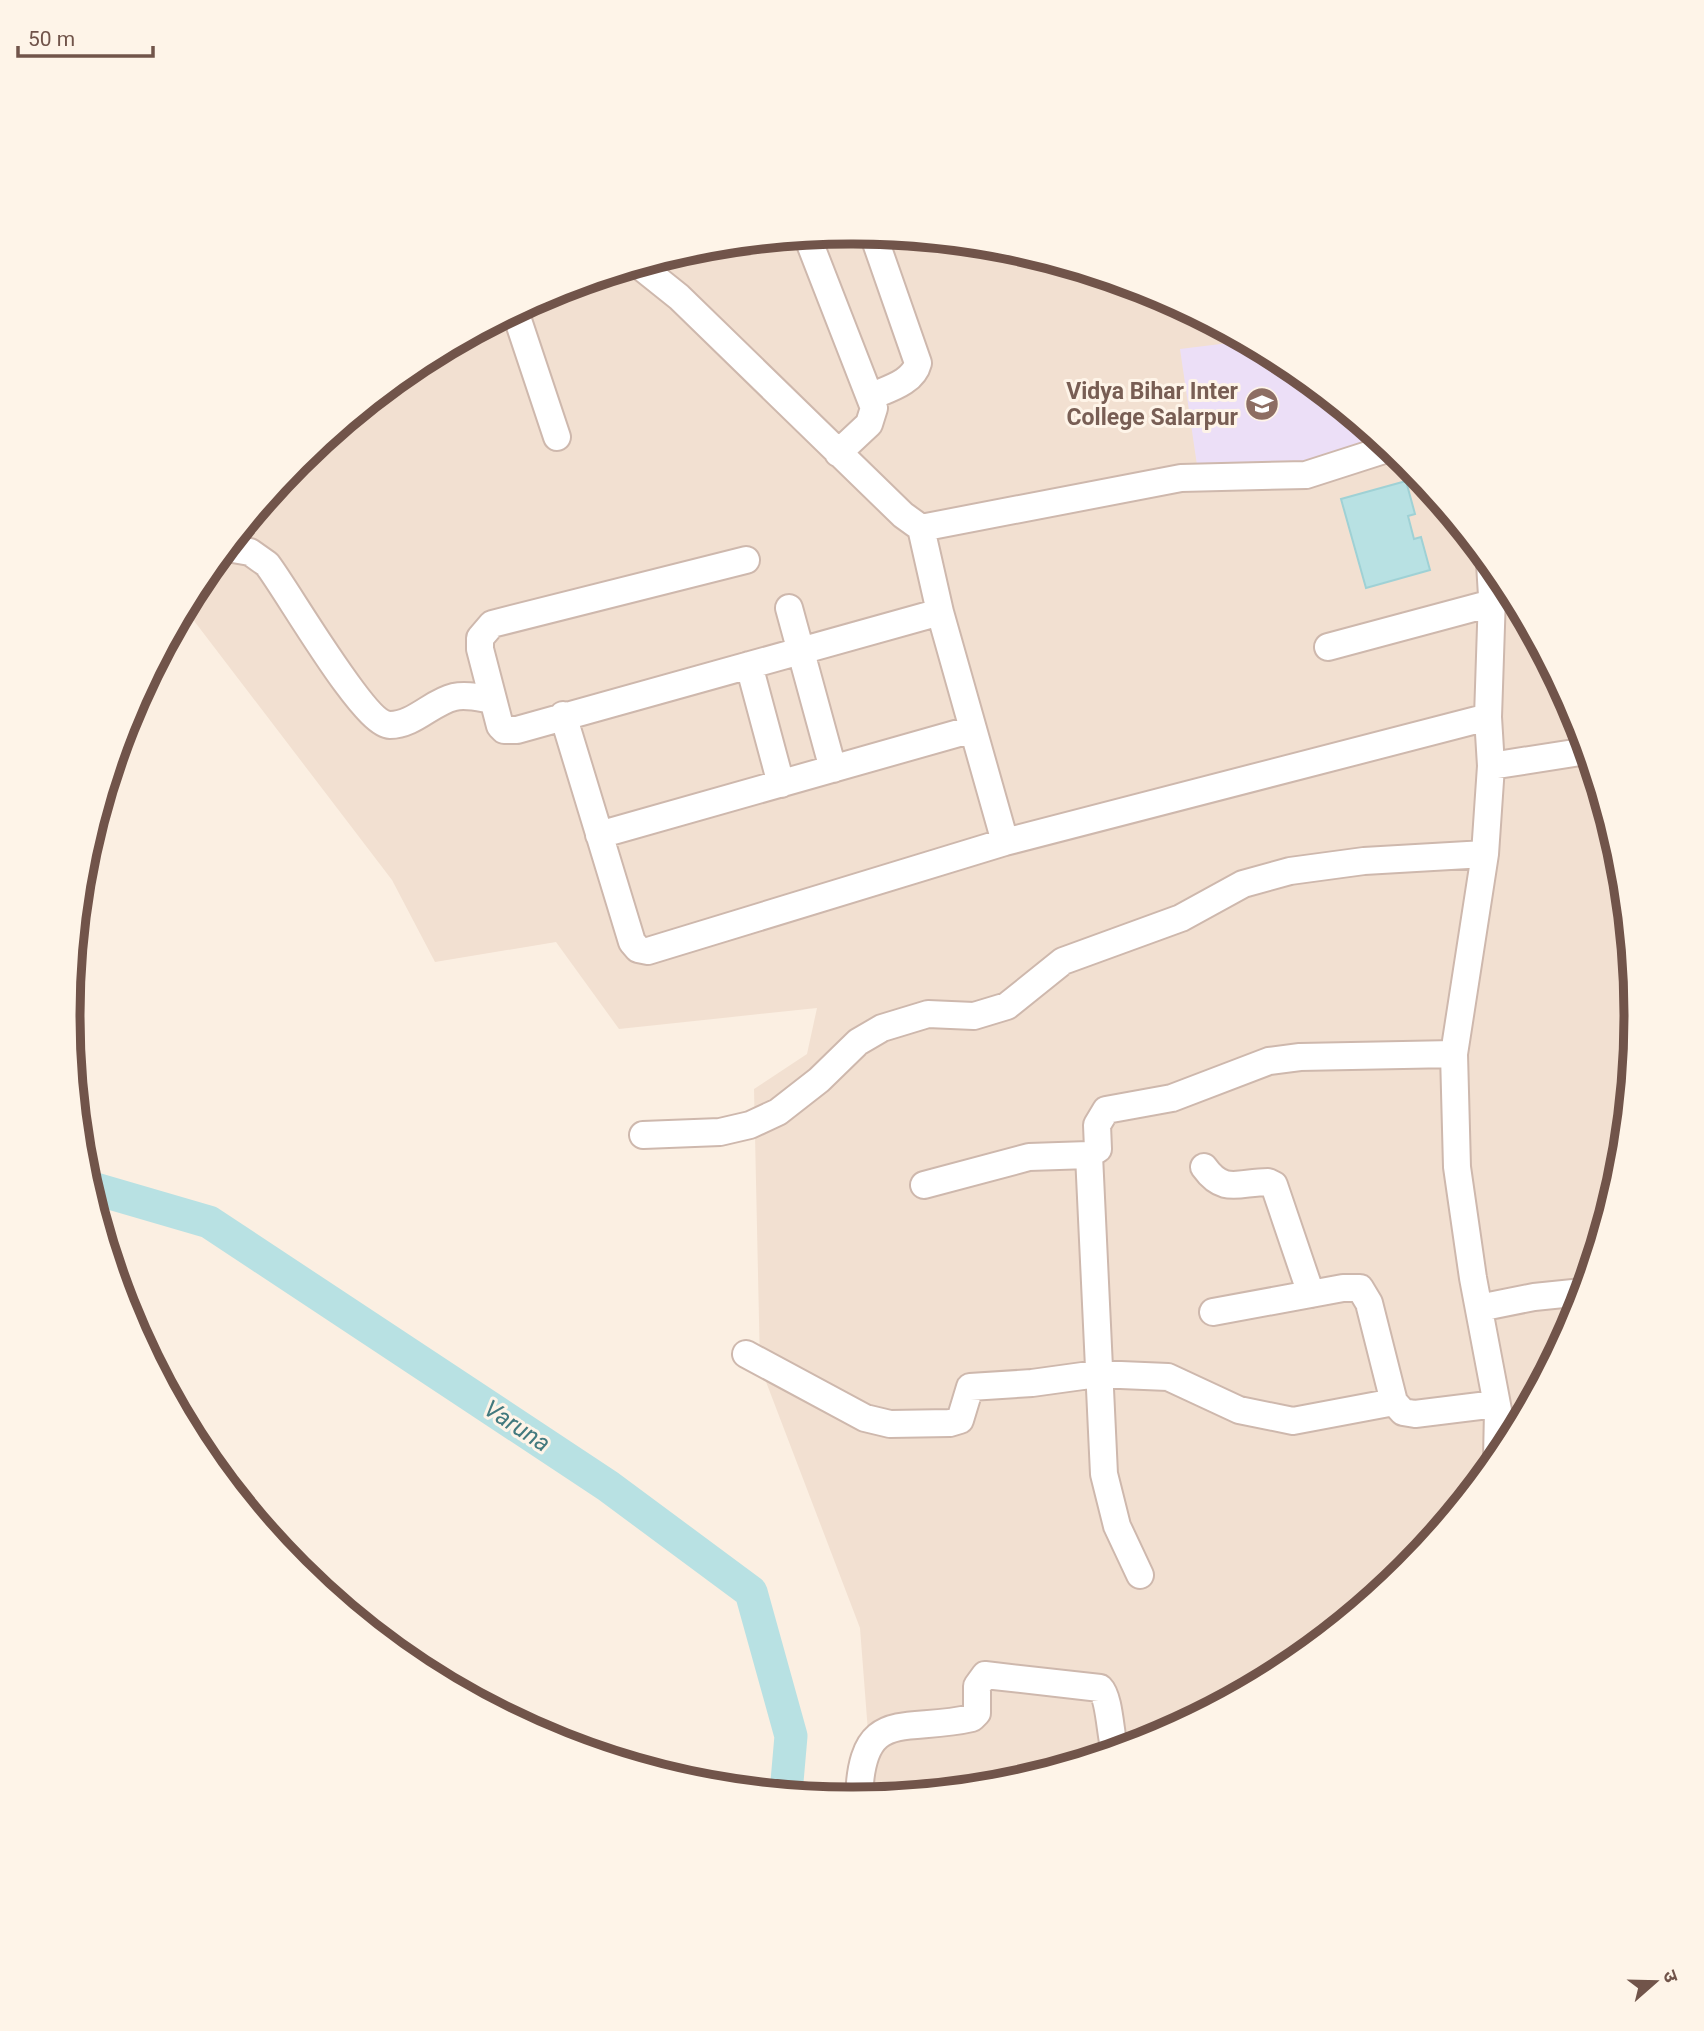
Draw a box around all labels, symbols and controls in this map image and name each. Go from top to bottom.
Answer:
scale bar [18,14,152,58]
text: 50 m [28,27,75,51]
place label: Vidya Bihar Inter College Salarpur [1066,378,1239,431]
school or university icon: Vidya Bihar Inter College Salarpur [1243,385,1281,423]
water label: Varuna [479,1394,555,1458]
north arrow [1620,1947,1690,2017]
text: उ [1658,1967,1684,1986]

